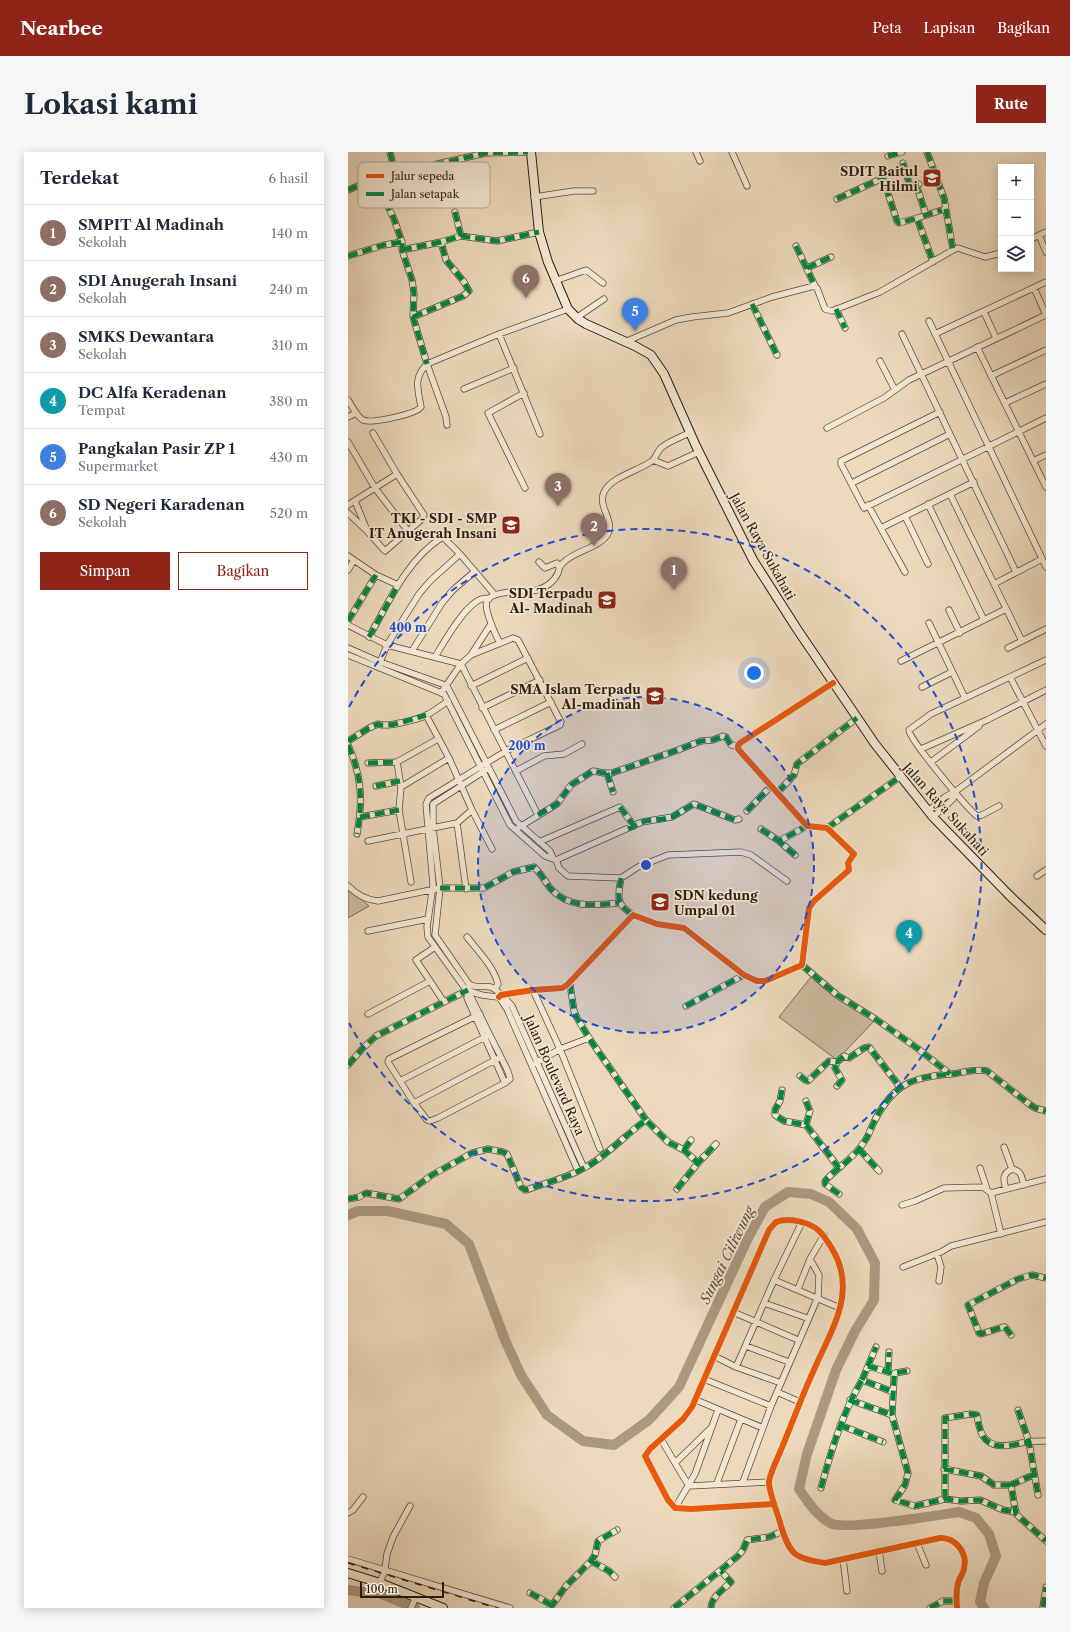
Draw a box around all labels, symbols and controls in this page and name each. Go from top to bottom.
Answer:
text: Nearbee [20,17,103,40]
text: Peta [872,19,902,37]
text: Lapisan [924,19,975,37]
text: Bagikan [997,19,1050,37]
button: Rute [976,85,1046,123]
text: Lokasi kami [24,87,198,121]
legend [358,162,490,208]
place label: SDIT Baitul Hilmi [840,163,918,194]
map controls [998,164,1034,272]
button: + [998,164,1034,200]
school or university icon: SDIT Baitul Hilmi [921,167,943,189]
text: Terdekat [40,168,119,188]
text: Jalur sepeda [389,169,455,183]
text: 6 hasil [268,170,308,186]
text: Jalan setapak [389,187,460,201]
button: − [998,200,1034,236]
text: SMPIT Al Madinah [78,215,224,234]
text: 1 [50,225,56,241]
text: 140 m [271,225,308,241]
text: Sekolah [78,234,127,250]
button: layers [998,236,1034,272]
pin: 6 [513,265,539,298]
text: SDI Anugerah Insani [78,271,237,290]
text: 2 [49,281,57,297]
text: 240 m [269,281,308,297]
text: Sekolah [78,290,127,306]
pin: 5 [622,298,648,331]
text: SMKS Dewantara [78,327,214,346]
text: 3 [49,337,57,353]
text: 310 m [272,337,308,353]
text: Sekolah [78,346,127,362]
text: DC Alfa Keradenan [78,383,226,402]
text: 4 [49,393,57,409]
text: 380 m [269,393,308,409]
text: Tempat [78,402,125,418]
text: Pangkalan Pasir ZP 1 [78,439,235,458]
text: 5 [49,449,57,465]
text: 430 m [270,449,308,465]
text: Supermarket [78,458,158,474]
pin: 3 [545,473,571,506]
street label: Jalan Raya Sukahati [726,488,799,602]
text: SD Negeri Karadenan [78,495,245,514]
text: 6 [49,505,57,521]
text: 520 m [270,505,308,521]
place label: TKI - SDI - SMP IT Anugerah Insani [369,510,497,541]
pin: 2 [581,513,607,546]
text: Sekolah [78,514,127,530]
school or university icon: TKI - SDI - SMP IT Anugerah Insani [500,514,522,536]
button: Simpan [40,552,170,590]
button: Bagikan [178,552,308,590]
pin: 1 [661,557,687,590]
place label: SDI Terpadu Al- Madinah [509,585,593,616]
school or university icon: SDI Terpadu Al- Madinah [596,589,618,611]
text: 400 m [389,620,427,635]
your location [744,663,764,683]
place label: SMA Islam Terpadu Al-madinah [510,681,641,712]
school or university icon: SMA Islam Terpadu Al-madinah [644,685,666,707]
text: 200 m [508,738,546,753]
street label: Jalan Raya Sukahati [899,758,992,859]
centre of rings [639,858,653,872]
place label: SDN kedung Umpal 01 [674,887,758,918]
school or university icon: SDN kedung Umpal 01 [649,891,671,913]
pin: 4 [896,920,922,953]
street label: Jalan Boulevard Raya [521,1011,589,1138]
water label: Sungai Ciliwung [695,1201,759,1308]
scale bar [360,1580,444,1599]
text: 100 m [366,1582,398,1596]

